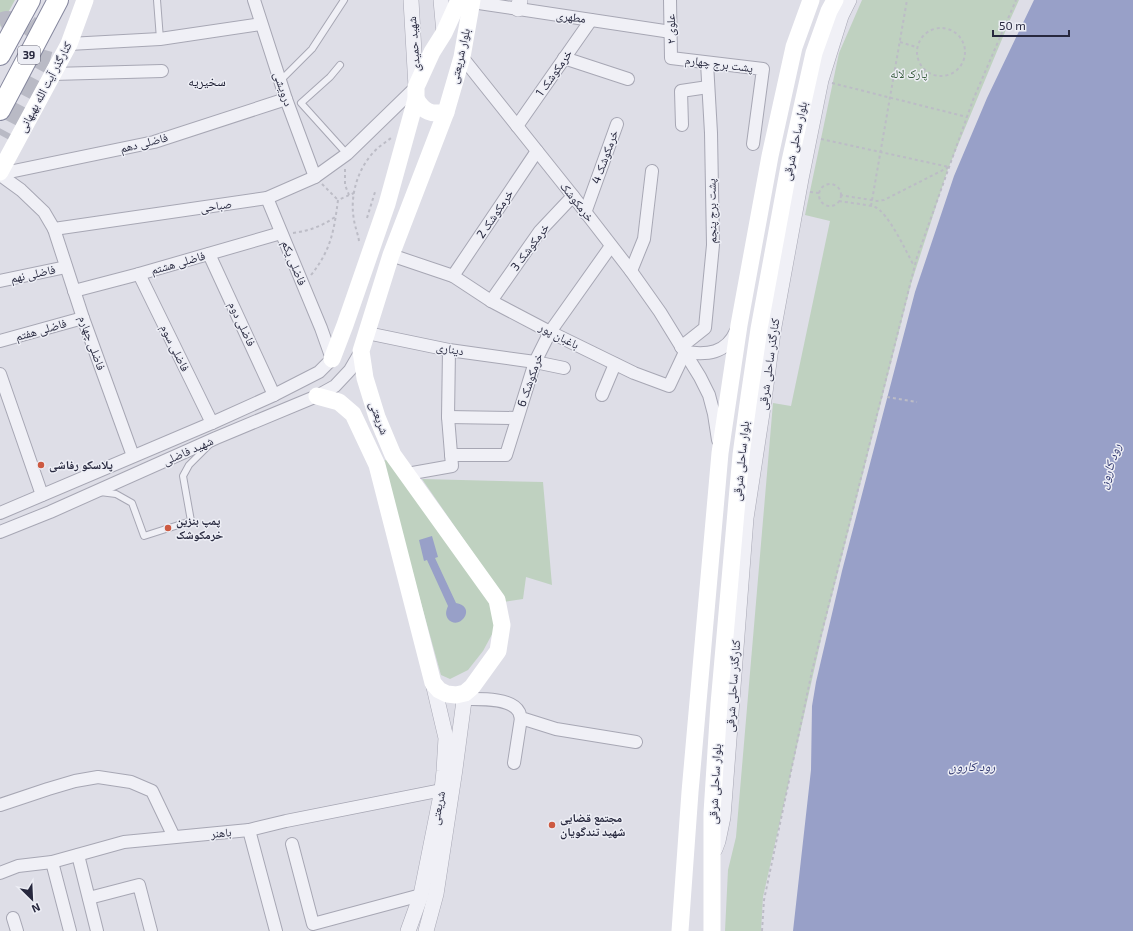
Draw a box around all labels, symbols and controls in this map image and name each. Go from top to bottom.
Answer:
street label: مطهری [555,7,587,26]
scale bar [993,12,1069,38]
street label: علوی ۲ [663,14,678,44]
street label: شهید حمیدی [404,16,423,72]
text: 50 m [999,18,1026,32]
street label: بلوار شریعتی [446,27,474,85]
street label: کنارگذر آیت الله بهبهانی [14,39,75,135]
road number: 39 [18,46,40,64]
street label: خرمکوشک 1 [532,46,575,98]
street label: پشت برج چهارم [684,52,755,76]
park label: پارک لاله [890,66,928,81]
street label: درویشی [270,70,296,108]
district label: سخیریه [188,73,226,90]
street label: بلوار ساحلی شرقی [779,100,811,182]
street label: خرمکوشک 4 [588,127,620,186]
street label: فاضلی دهم [118,129,170,157]
street label: پشت برج پنجم [703,178,721,244]
street label: خرمکوشک [558,179,598,224]
street label: خرمکوشک 2 [473,186,516,240]
street label: صباحی [199,196,233,216]
street label: خرمکوشک 3 [507,220,552,273]
street label: فاضلی یکم [278,238,310,288]
street label: فاضلی هشتم [149,248,207,278]
street label: فاضلی نهم [9,261,57,287]
street label: فاضلی دوم [225,299,259,349]
street label: فاضلی چهارم [75,313,109,373]
street label: فاضلی هفتم [13,315,69,345]
street label: کنارگذر ساحلی شرقی [755,317,782,411]
street label: باغبان پور [536,319,582,352]
street label: فاضلی سوم [157,322,193,374]
street label: دیناری [435,339,465,359]
street label: خرمکوشک 6 [513,351,545,408]
street label: شریعتی [366,399,392,437]
street label: بلوار ساحلی شرقی [729,420,753,502]
street label: شهید فاضلی [160,433,216,469]
water label: رود کارون [1094,441,1125,491]
place label: پلاسکو رفاشی [49,457,113,473]
marker: پلاسکو رفاشی [36,460,46,470]
place label: پمپ بنزین خرمکوشک [176,513,223,542]
marker: پمپ بنزین خرمکوشک [163,523,173,533]
street label: کنارگذر ساحلی شرقی [722,639,743,733]
street label: بلوار ساحلی شرقی [705,743,724,825]
water label: رود کارون [949,758,995,775]
street label: شریعتی [427,789,448,826]
place label: مجتمع قضایی شهید تندگویان [560,810,625,840]
marker: مجتمع قضایی شهید تندگویان [547,820,557,830]
street label: باهنر [209,824,232,841]
north arrow [12,879,52,919]
text: N [30,901,43,916]

